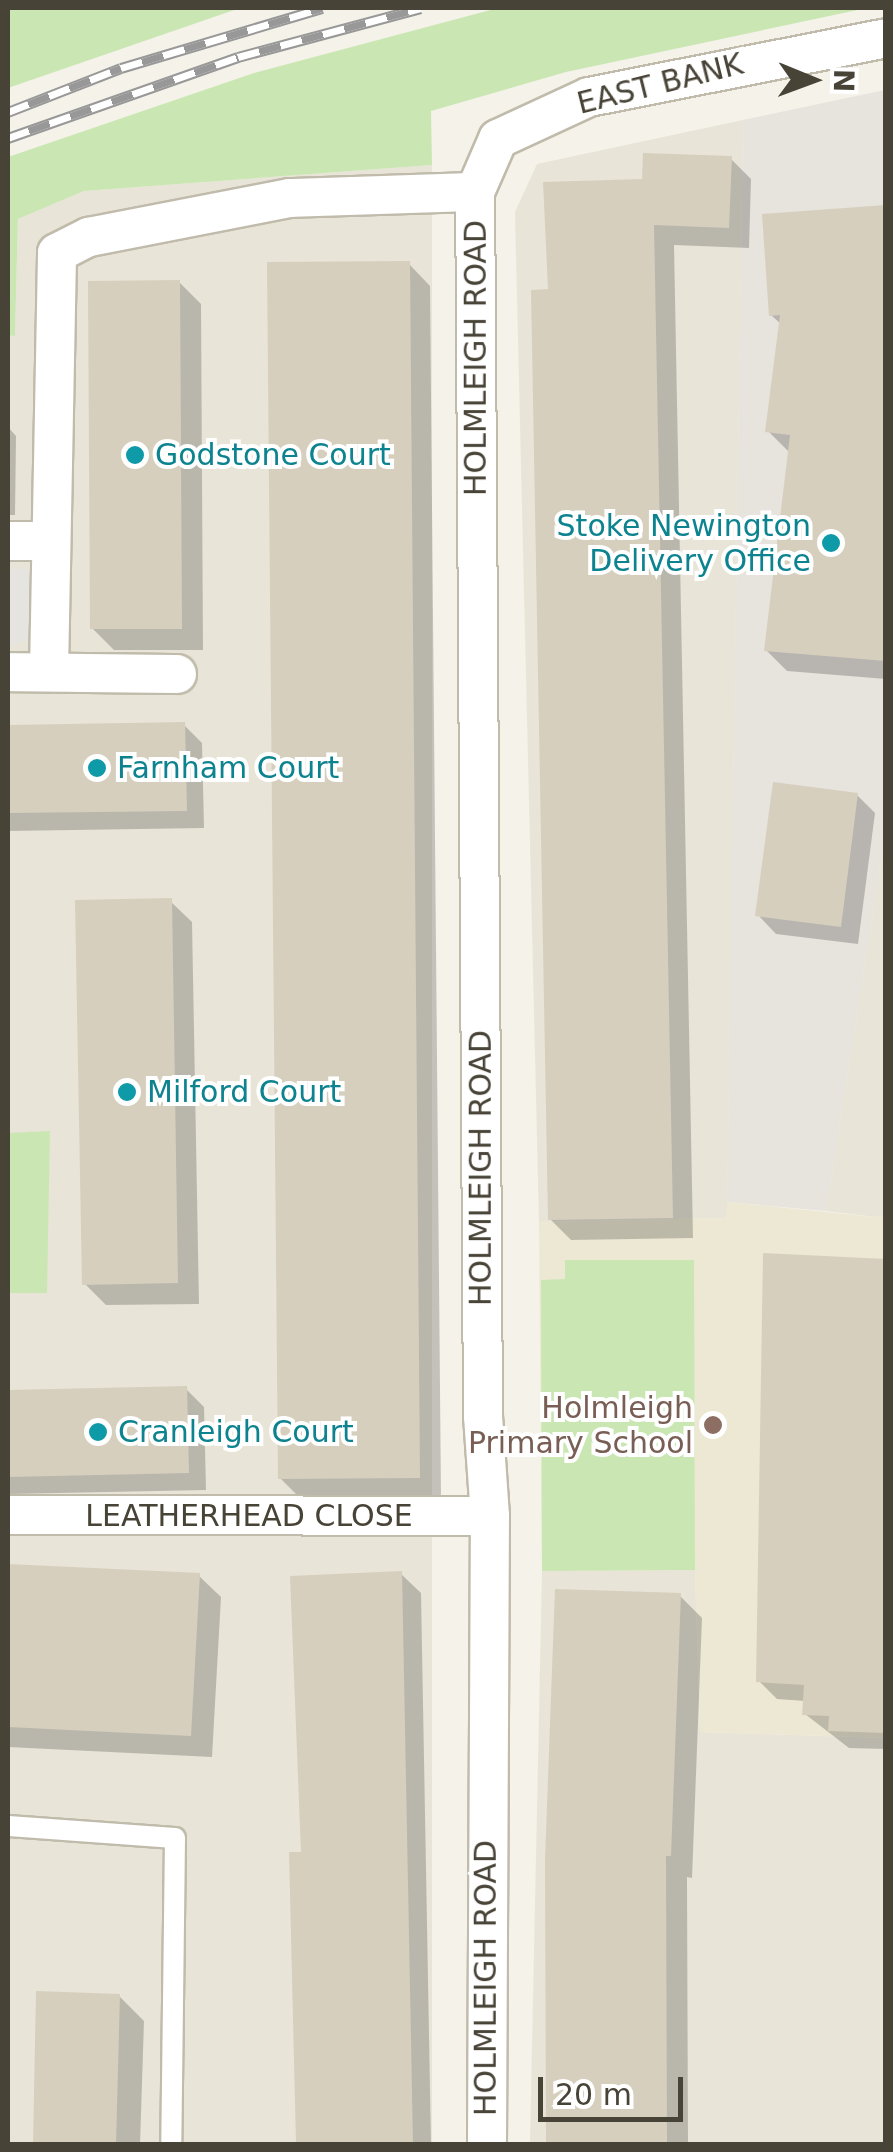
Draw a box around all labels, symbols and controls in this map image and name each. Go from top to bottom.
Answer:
north arrow [763,30,863,130]
street label: EAST BANK [573,46,747,122]
text: N [827,69,860,93]
street label: HOLMLEIGH ROAD [458,220,494,496]
place label: Godstone Court [155,437,391,473]
marker: Godstone Court [124,444,146,466]
place label: Stoke Newington Delivery Office [557,508,811,578]
marker: Stoke Newington Delivery Office [820,532,842,554]
place label: Farnham Court [117,750,339,786]
marker: Farnham Court [86,757,108,779]
street label: HOLMLEIGH ROAD [463,1030,499,1306]
place label: Milford Court [147,1074,341,1110]
marker: Milford Court [116,1081,138,1103]
place label: Holmleigh Primary School [468,1390,693,1460]
place label: Cranleigh Court [118,1414,354,1450]
marker: Holmleigh Primary School [702,1414,724,1436]
marker: Cranleigh Court [87,1421,109,1443]
street label: LEATHERHEAD CLOSE [85,1498,413,1534]
street label: HOLMLEIGH ROAD [468,1840,504,2116]
scale bar [543,2057,688,2119]
text: 20 m [555,2077,632,2112]

